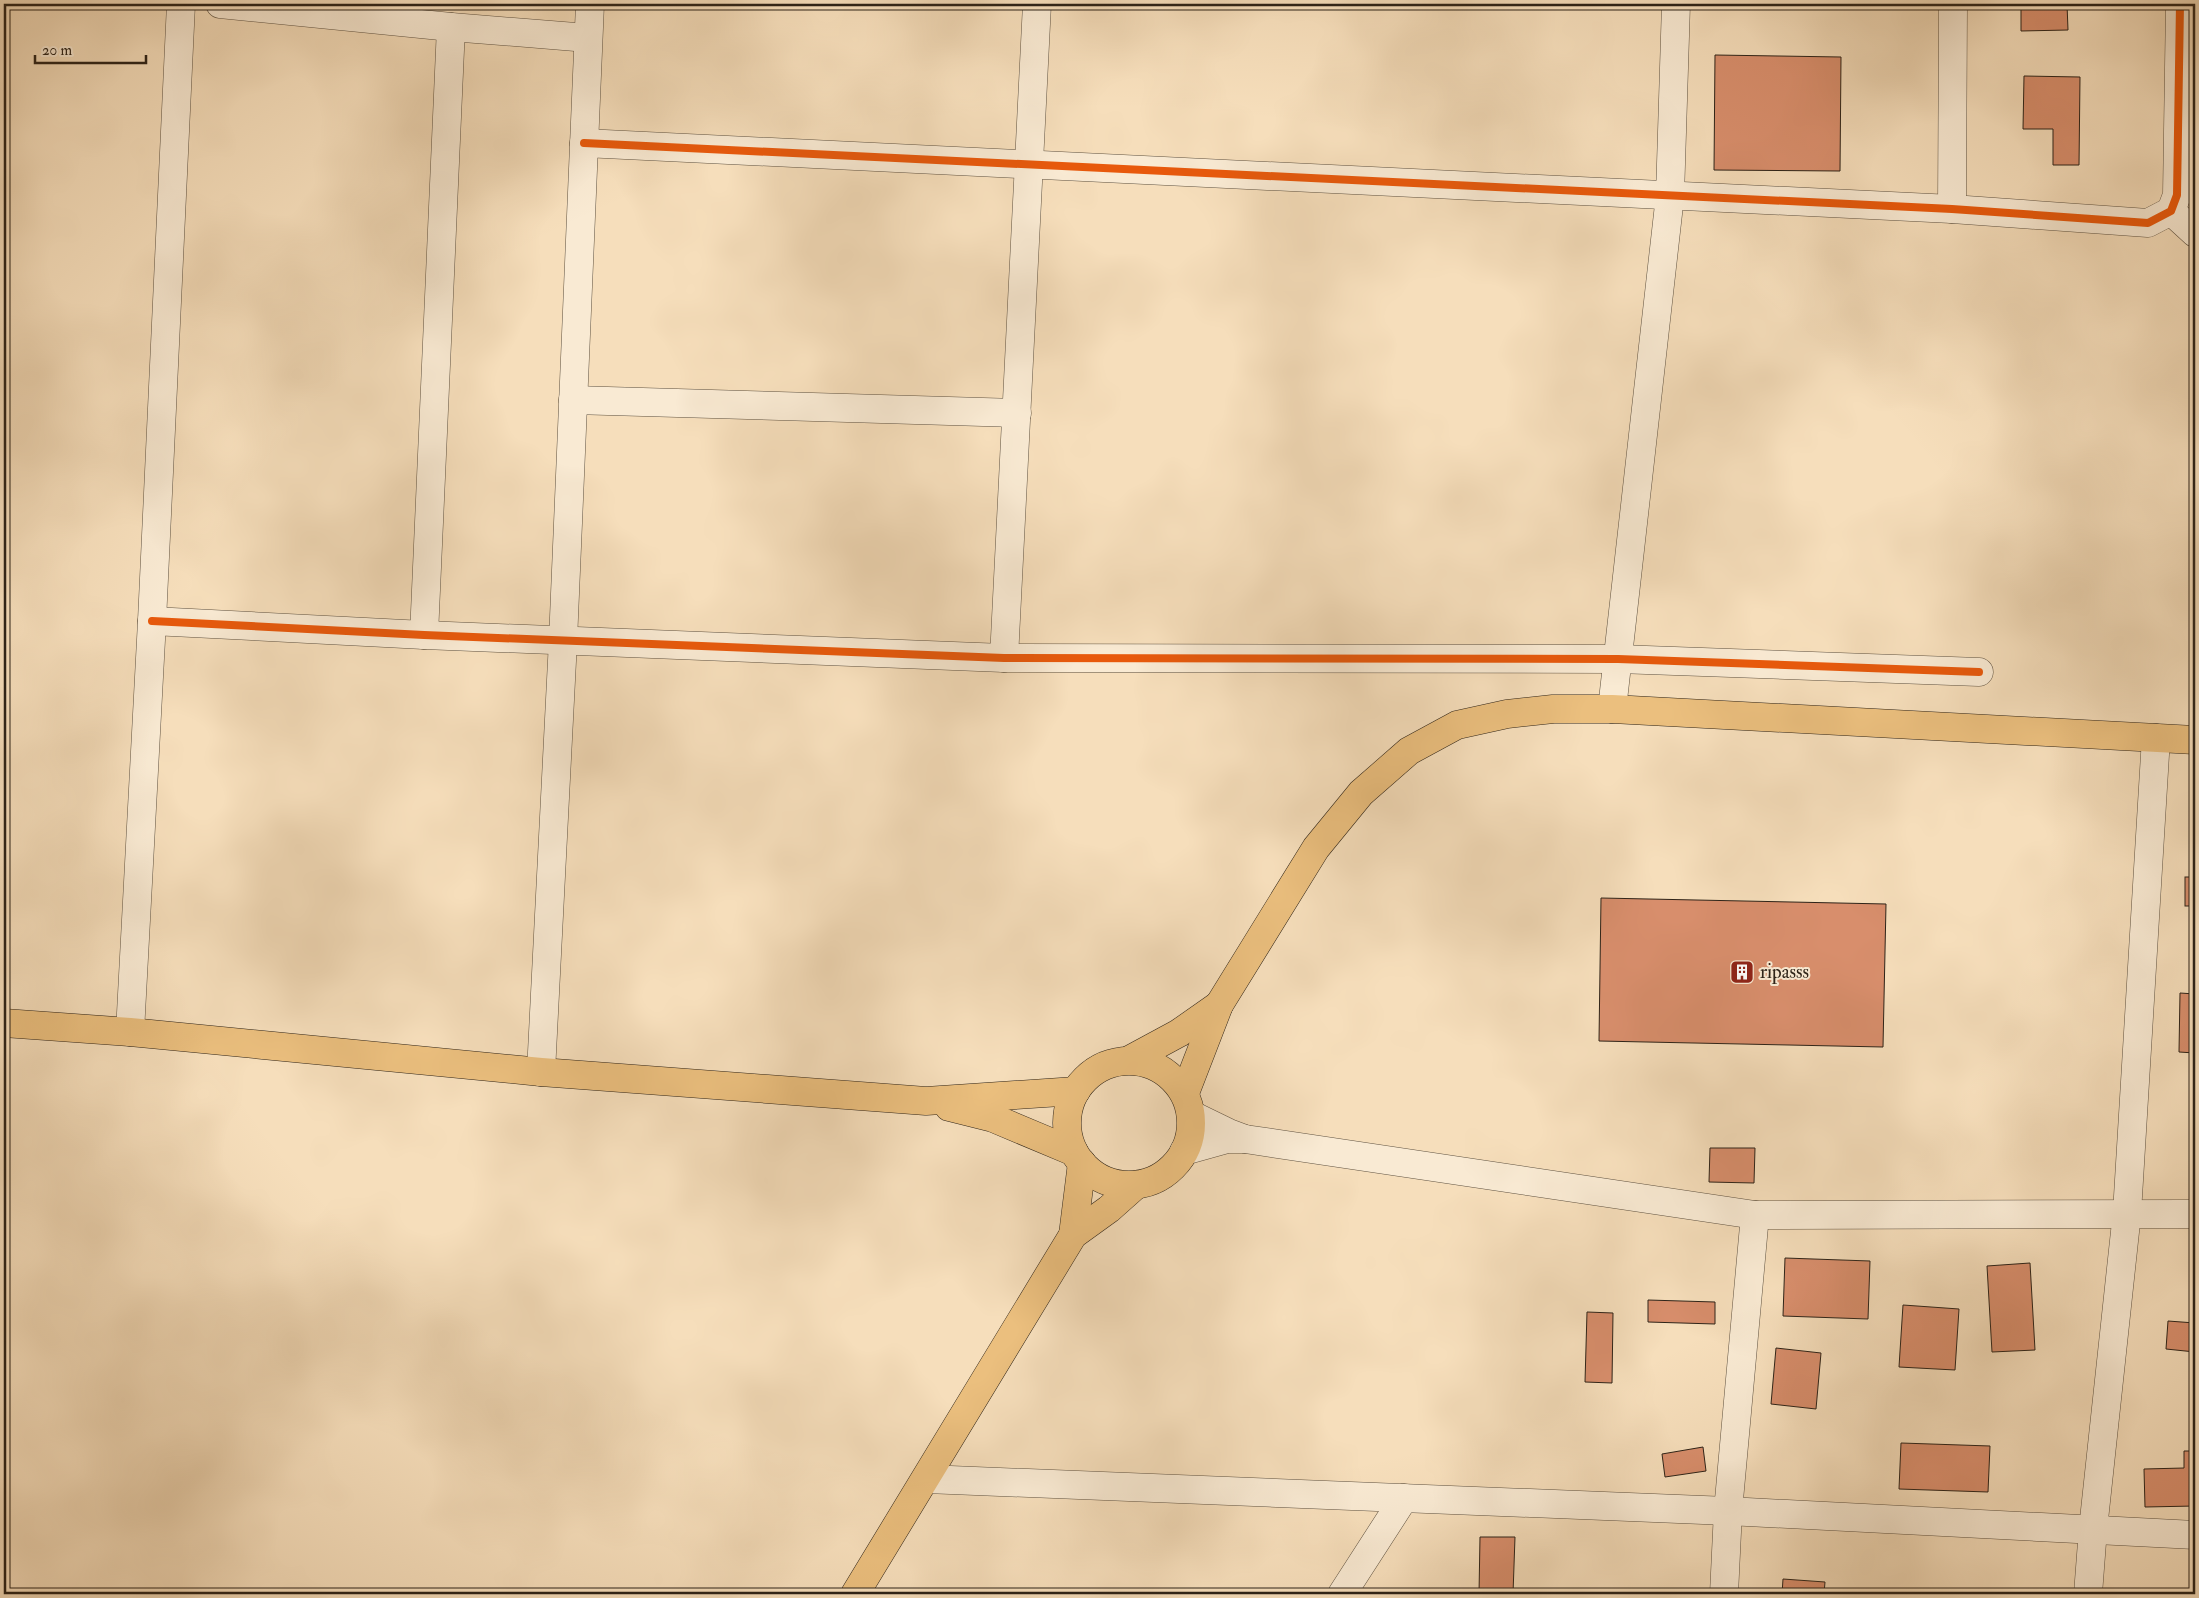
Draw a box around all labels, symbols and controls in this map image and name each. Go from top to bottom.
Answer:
scale bar [35,32,146,64]
text: 20 m [42,41,72,60]
building icon: ripasss [1729,959,1755,985]
place label: ripasss [1760,960,1809,985]

